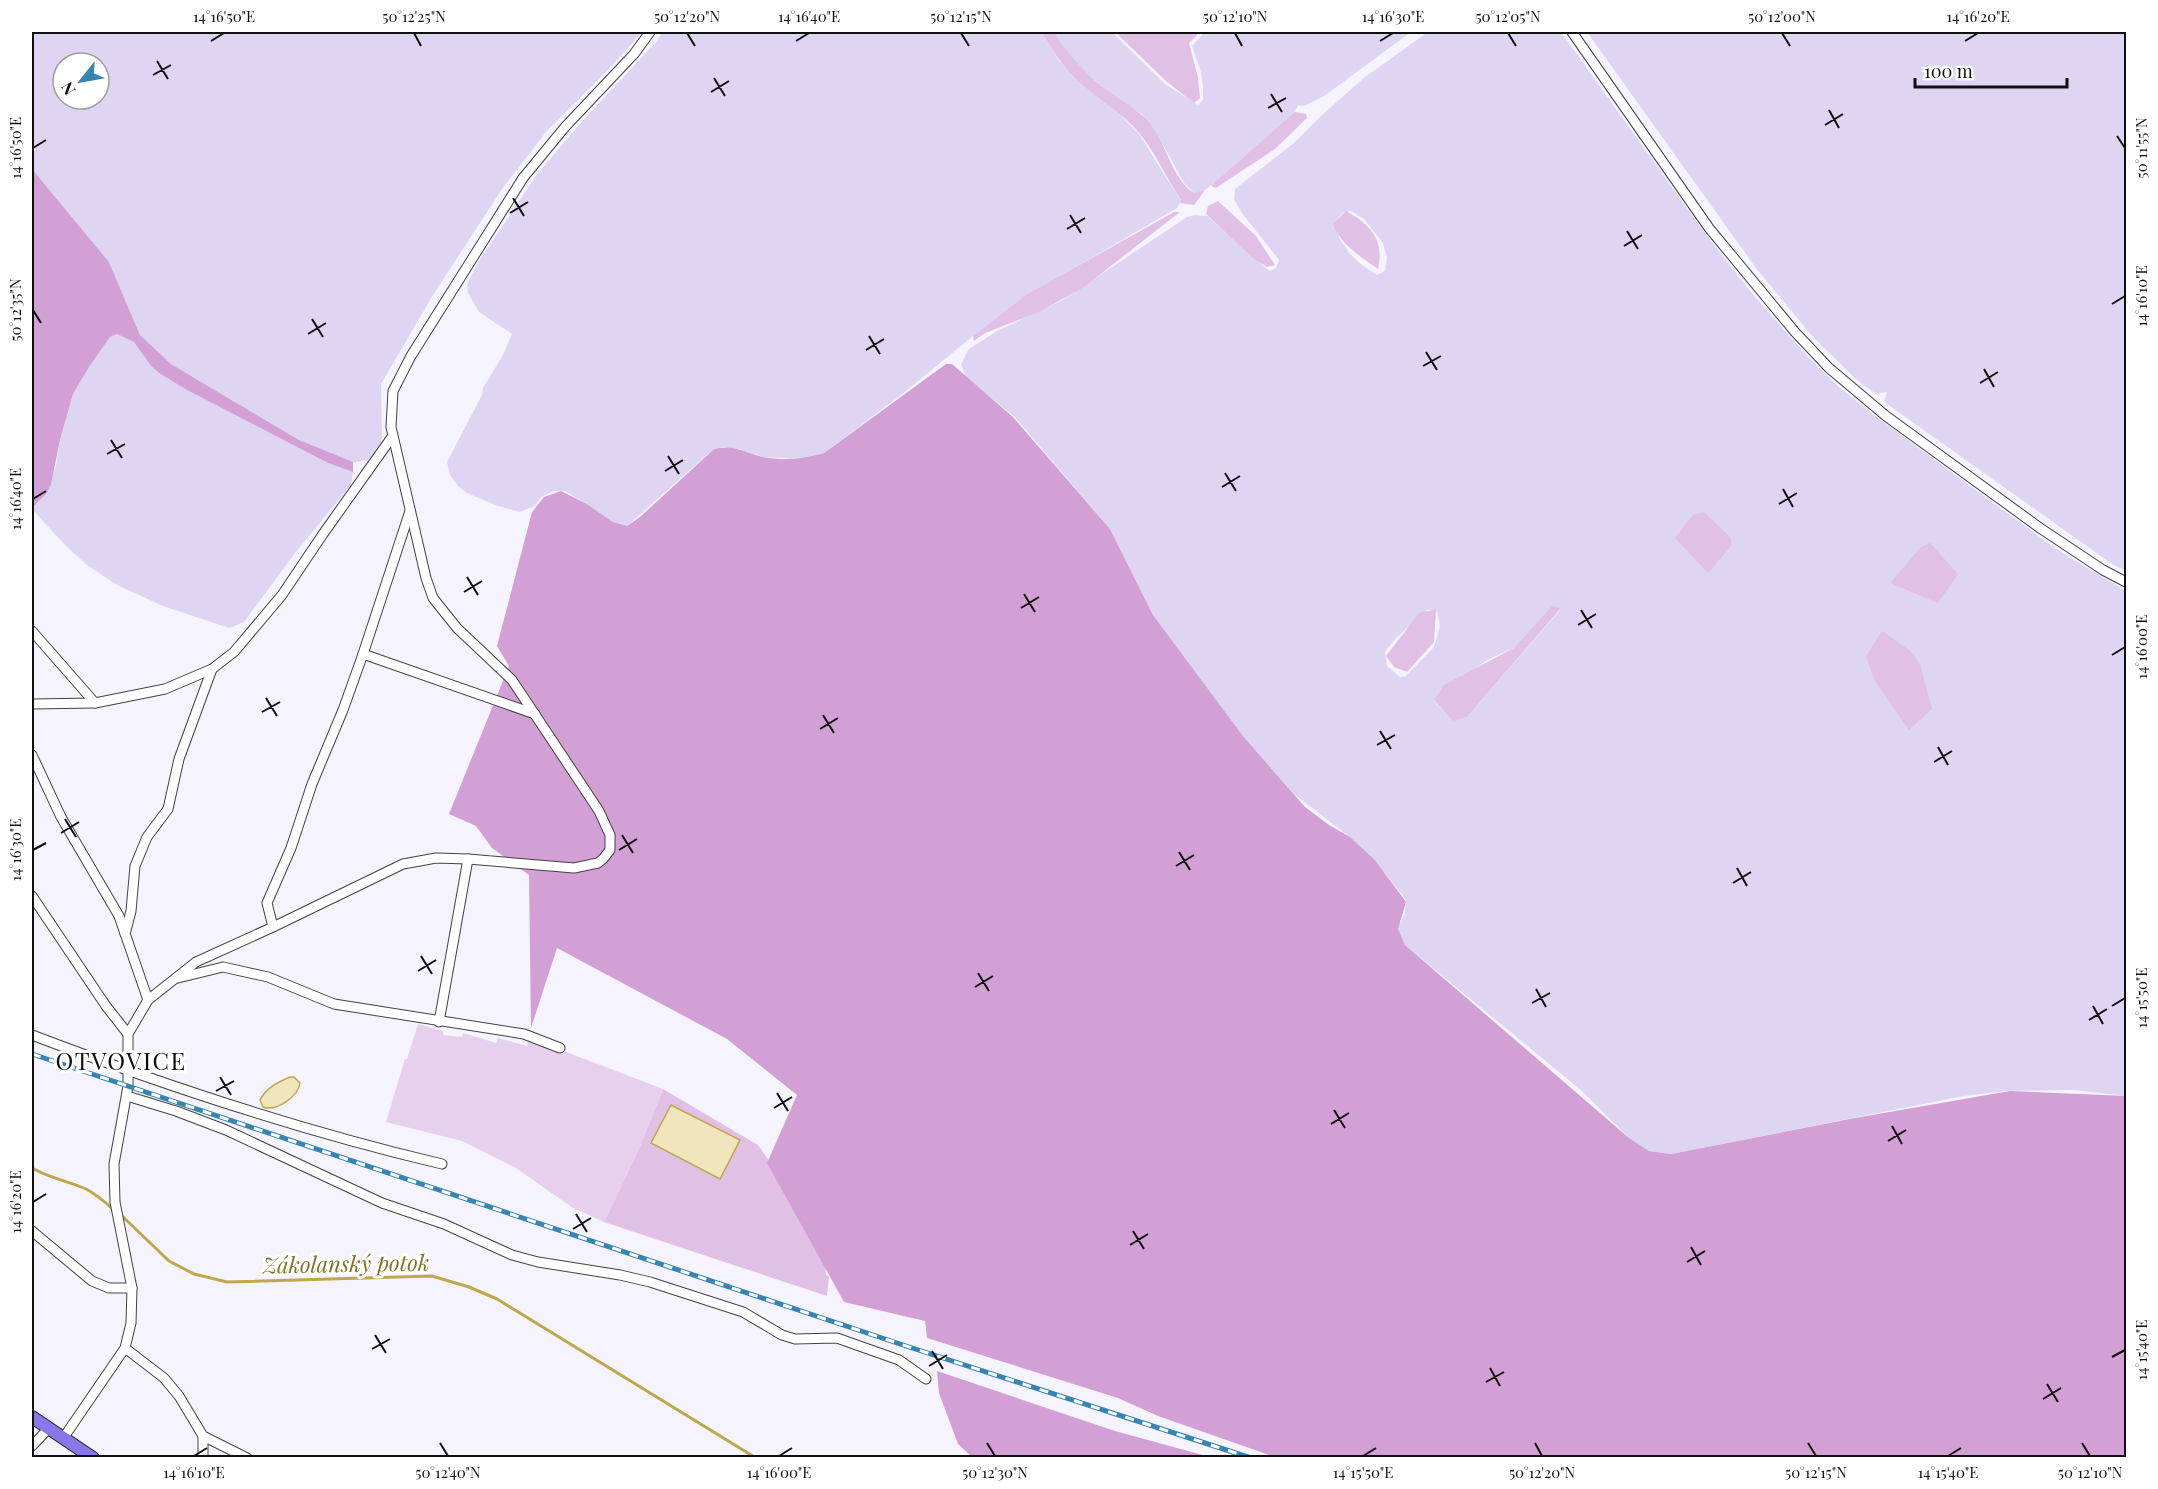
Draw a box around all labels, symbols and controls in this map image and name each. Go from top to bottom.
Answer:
text: 14°16'50"E [193,6,255,26]
text: 50°12'25"N [382,6,446,26]
text: 50°12'20"N [654,6,721,26]
text: 14°16'40"E [778,6,840,26]
text: 50°12'15"N [930,6,992,26]
text: 50°12'10"N [1203,6,1268,26]
text: 14°16'30"E [1362,6,1424,26]
text: 50°12'05"N [1475,6,1541,26]
text: 50°12'00"N [1748,6,1816,26]
text: 14°16'20"E [1946,6,2010,26]
north arrow [51,51,111,111]
scale bar [1915,51,2066,89]
text: 100 m [1924,59,1973,83]
text: N [56,78,80,99]
text: 14°16'50"E [5,117,25,179]
text: 50°11'55"N [2131,117,2151,179]
text: 14°16'10"E [2131,265,2151,327]
text: 50°12'35"N [5,278,25,342]
text: 14°16'40"E [5,468,25,530]
text: 14°16'00"E [2131,615,2151,679]
text: 14°16'30"E [5,819,25,881]
text: 14°15'50"E [2131,968,2151,1028]
district label: OTVOVICE [55,1044,187,1076]
text: 14°16'20"E [5,1170,25,1234]
water label: Zákolanský potok [262,1247,429,1279]
text: 14°15'40"E [2131,1320,2151,1380]
text: 14°16'10"E [163,1462,225,1482]
text: 50°12'40"N [415,1462,481,1482]
text: 14°16'00"E [747,1462,811,1482]
text: 50°12'30"N [962,1462,1028,1482]
text: 14°15'50"E [1333,1462,1393,1482]
text: 50°12'20"N [1509,1462,1576,1482]
text: 50°12'15"N [1785,1462,1847,1482]
text: 14°15'40"E [1918,1462,1978,1482]
text: 50°12'10"N [2058,1462,2123,1482]

